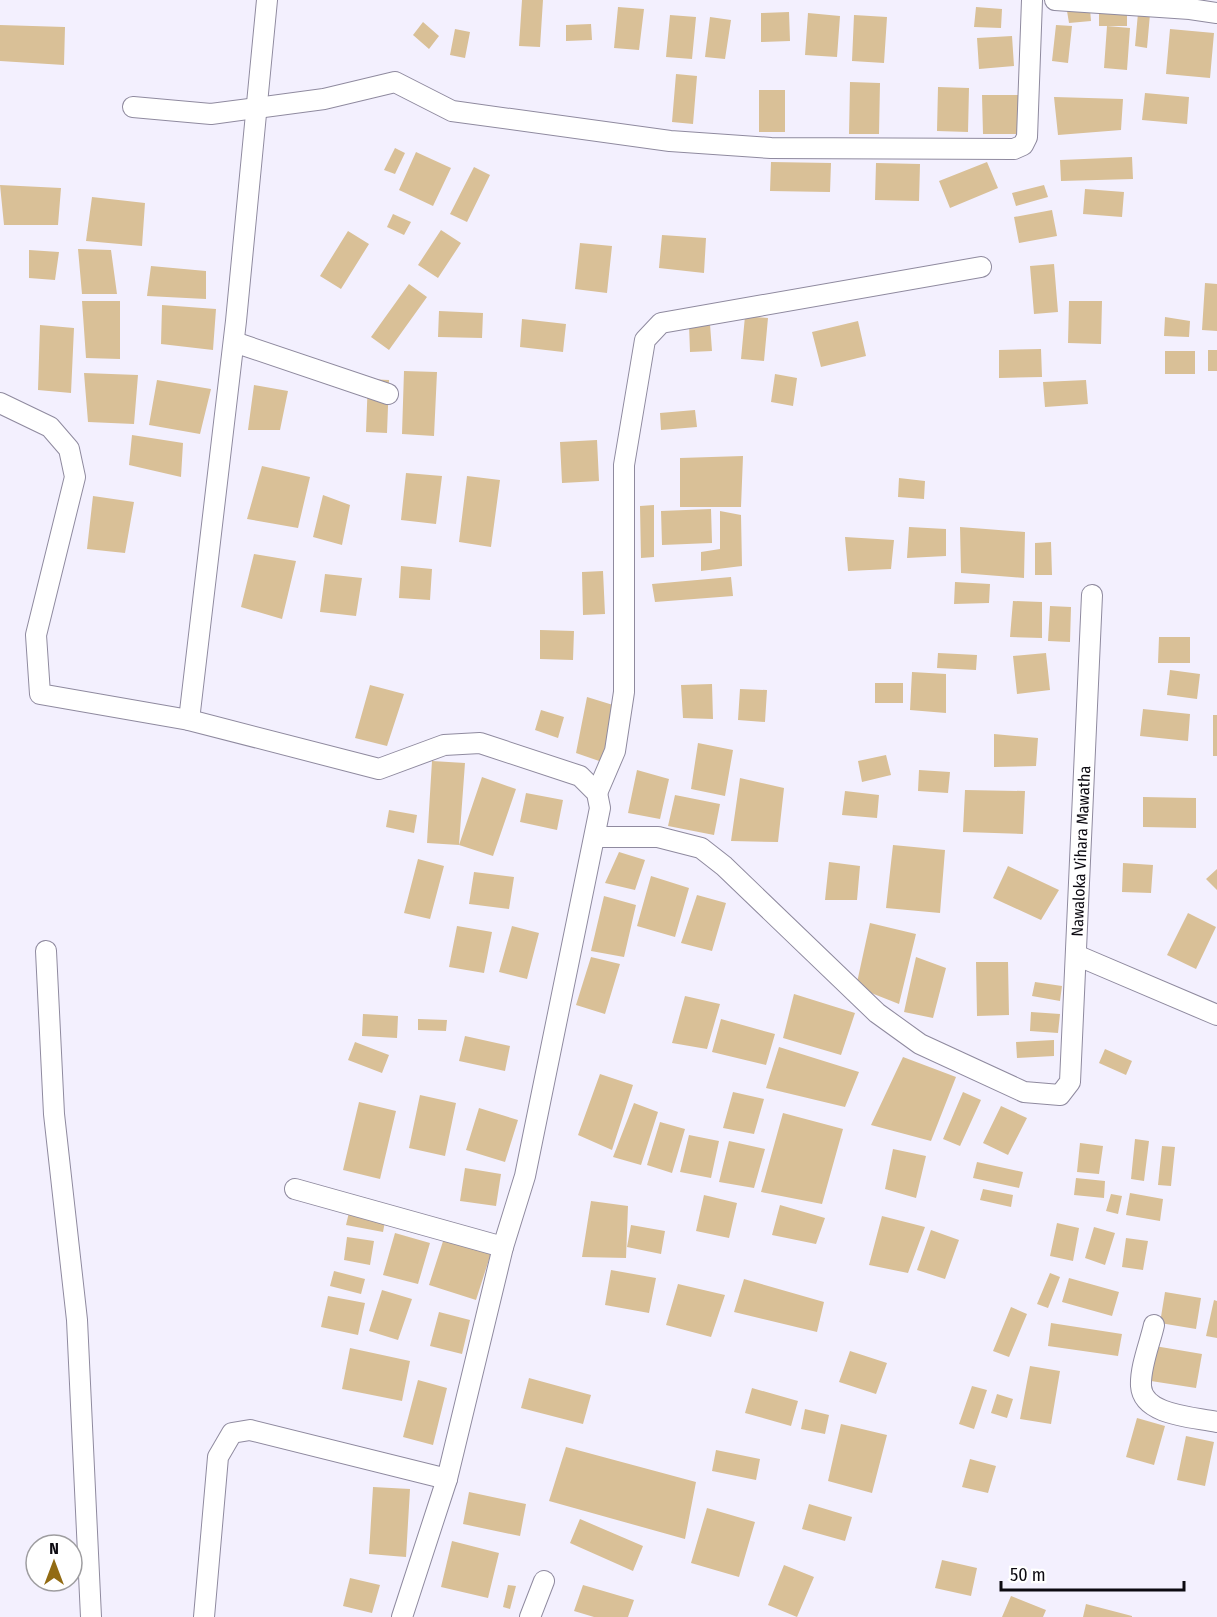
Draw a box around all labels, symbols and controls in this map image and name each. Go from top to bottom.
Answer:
street label: Nawaloka Vihara Mawatha [1068,765,1094,937]
north arrow [24,1533,84,1593]
text: N [49,1539,59,1558]
scale bar [1001,1554,1184,1592]
text: 50 m [1010,1564,1046,1586]

